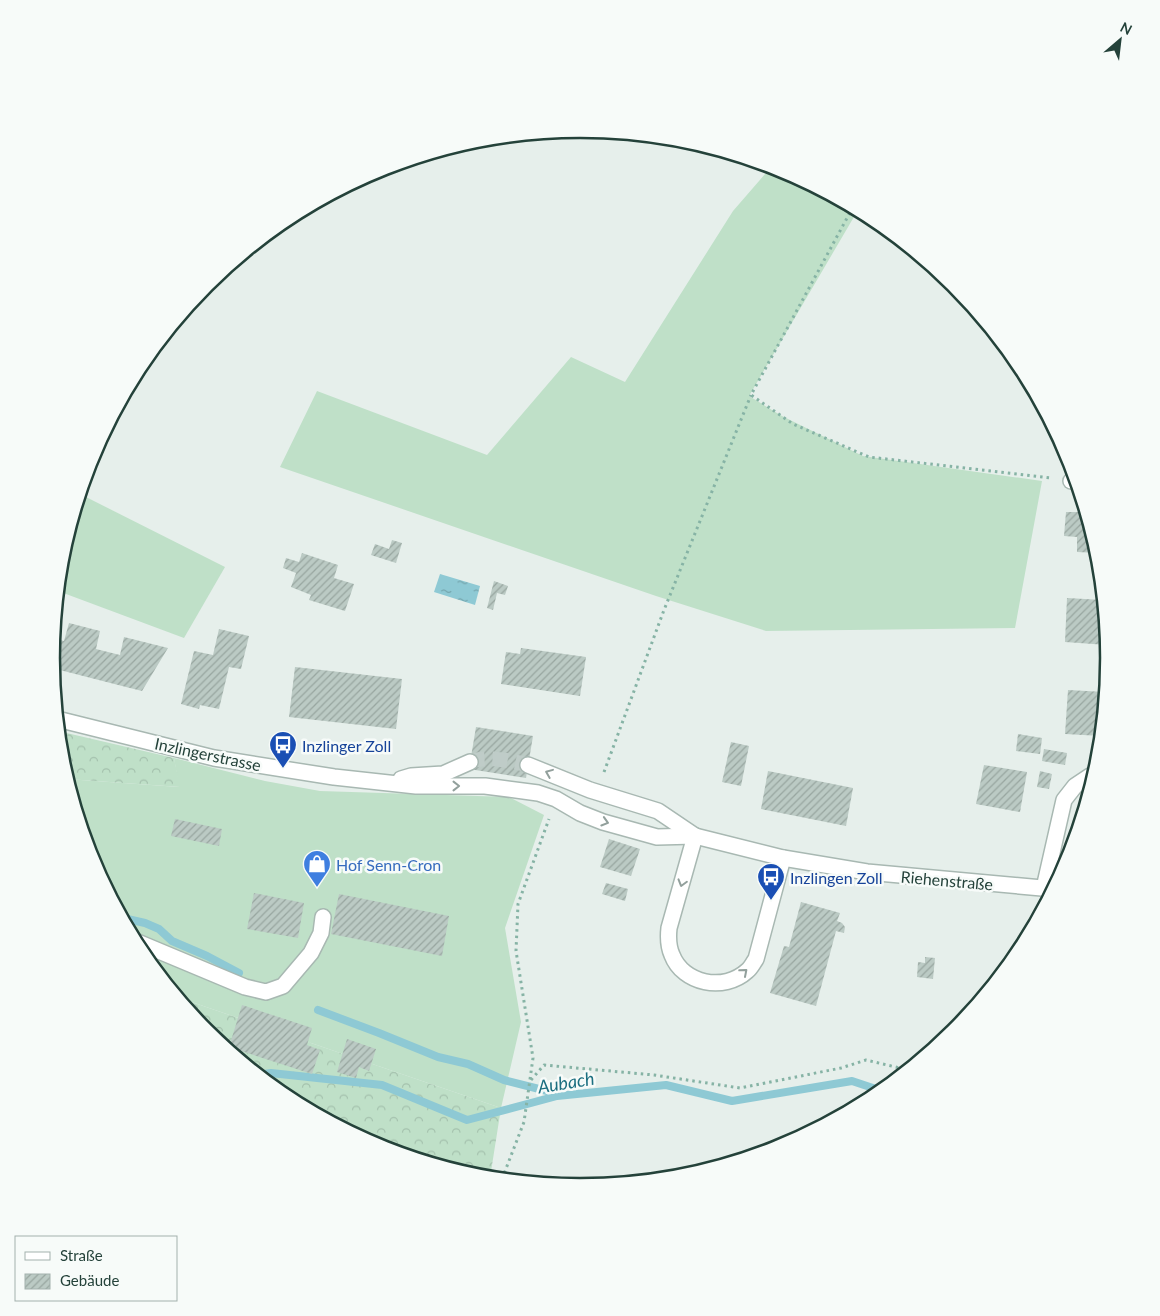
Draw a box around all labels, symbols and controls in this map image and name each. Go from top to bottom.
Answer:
north arrow [1095,15,1145,65]
text: N [1118,18,1135,38]
bus stop icon: Inzlinger Zoll [268,730,298,769]
street label: Inzlingerstrasse [153,733,263,775]
place label: Inzlinger Zoll [302,736,391,755]
one-way arrow [545,769,554,780]
one-way arrow [452,781,460,791]
one-way arrow [601,816,609,826]
shop icon: Hof Senn-Cron [302,849,332,888]
place label: Hof Senn-Cron [336,855,441,874]
bus stop icon: Inzlingen Zoll [756,862,786,901]
street label: Riehenstraße [900,867,994,893]
place label: Inzlingen Zoll [790,868,883,887]
one-way arrow [677,878,687,886]
one-way arrow [739,968,748,977]
water label: Aubach [535,1067,596,1097]
legend [15,1236,178,1301]
text: Straße [60,1246,103,1264]
text: Gebäude [60,1271,119,1289]

